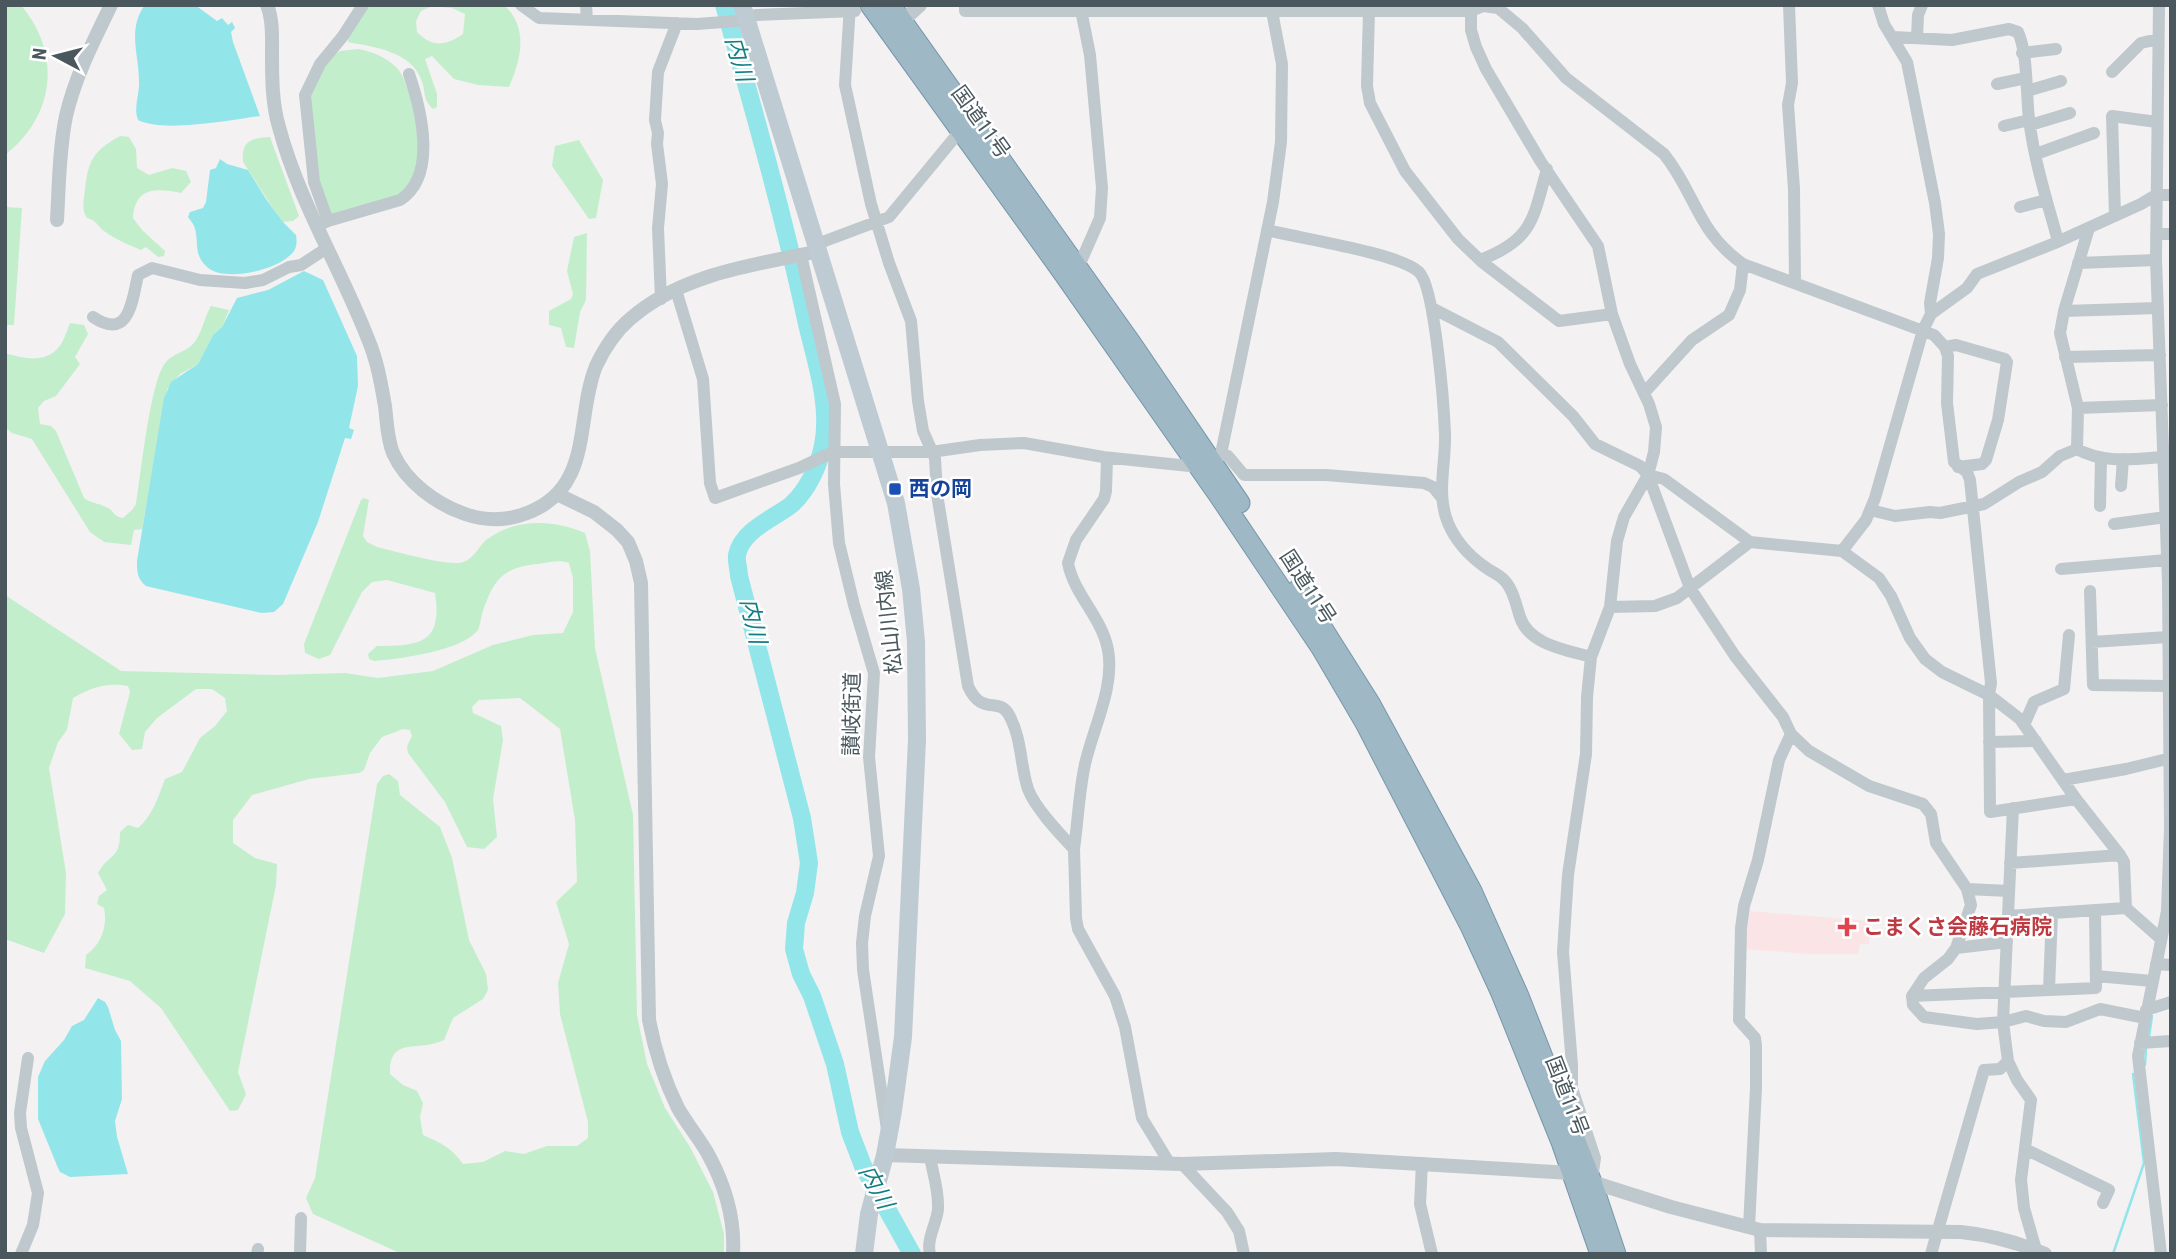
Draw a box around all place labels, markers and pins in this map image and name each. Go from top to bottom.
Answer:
place label: 西の岡 [909,477,972,501]
marker: 西の岡 [887,481,903,497]
place label: こまくさ会藤石病院 [1863,915,2052,939]
marker: こまくさ会藤石病院 [1837,917,1857,937]

